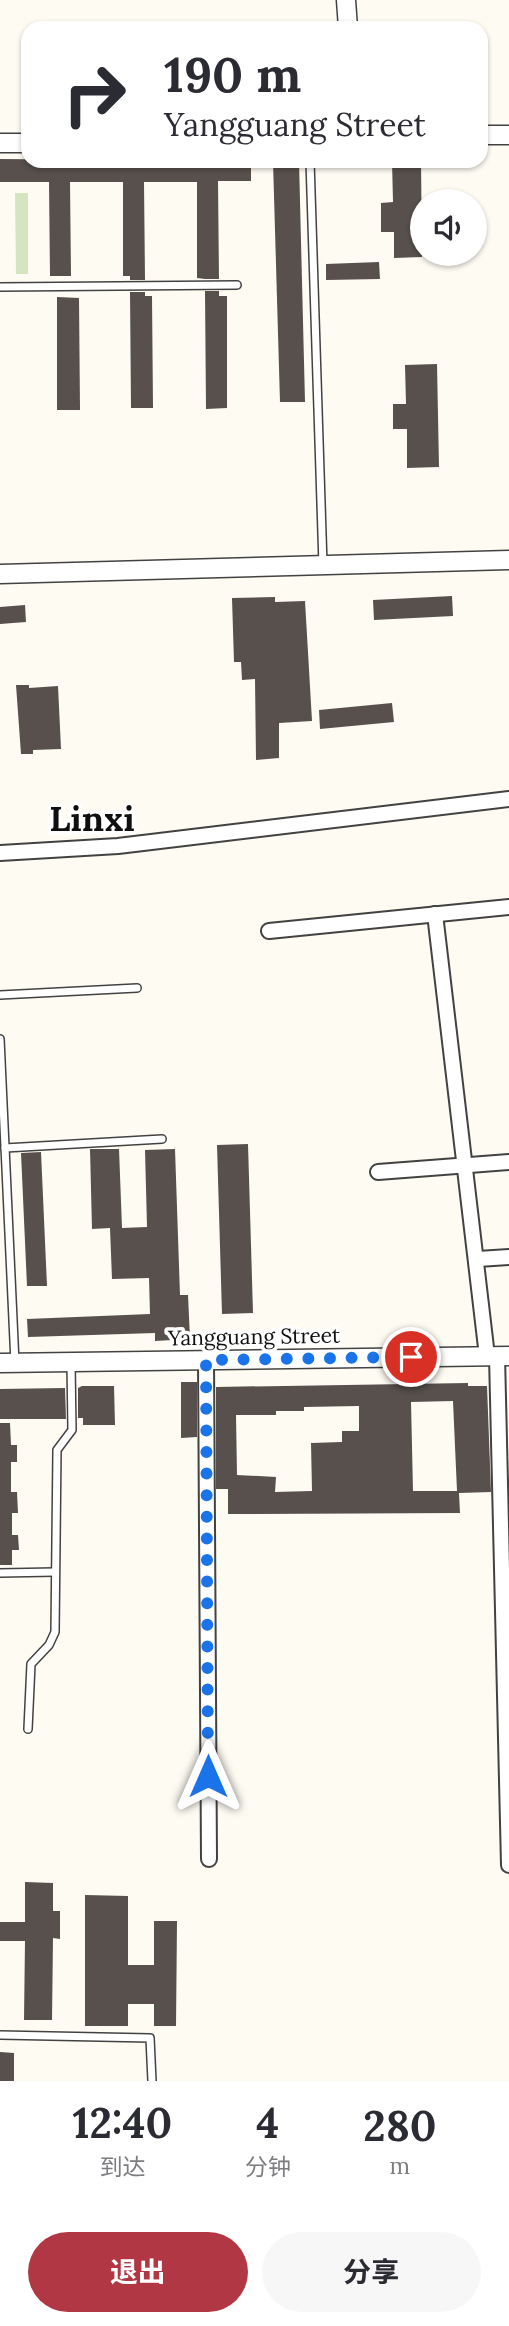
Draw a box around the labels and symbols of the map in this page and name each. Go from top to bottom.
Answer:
district label: Linxi [49,796,135,841]
street label: Yangguang Street [167,1321,341,1352]
pin [381,1327,441,1387]
position arrow [171,1739,245,1813]

